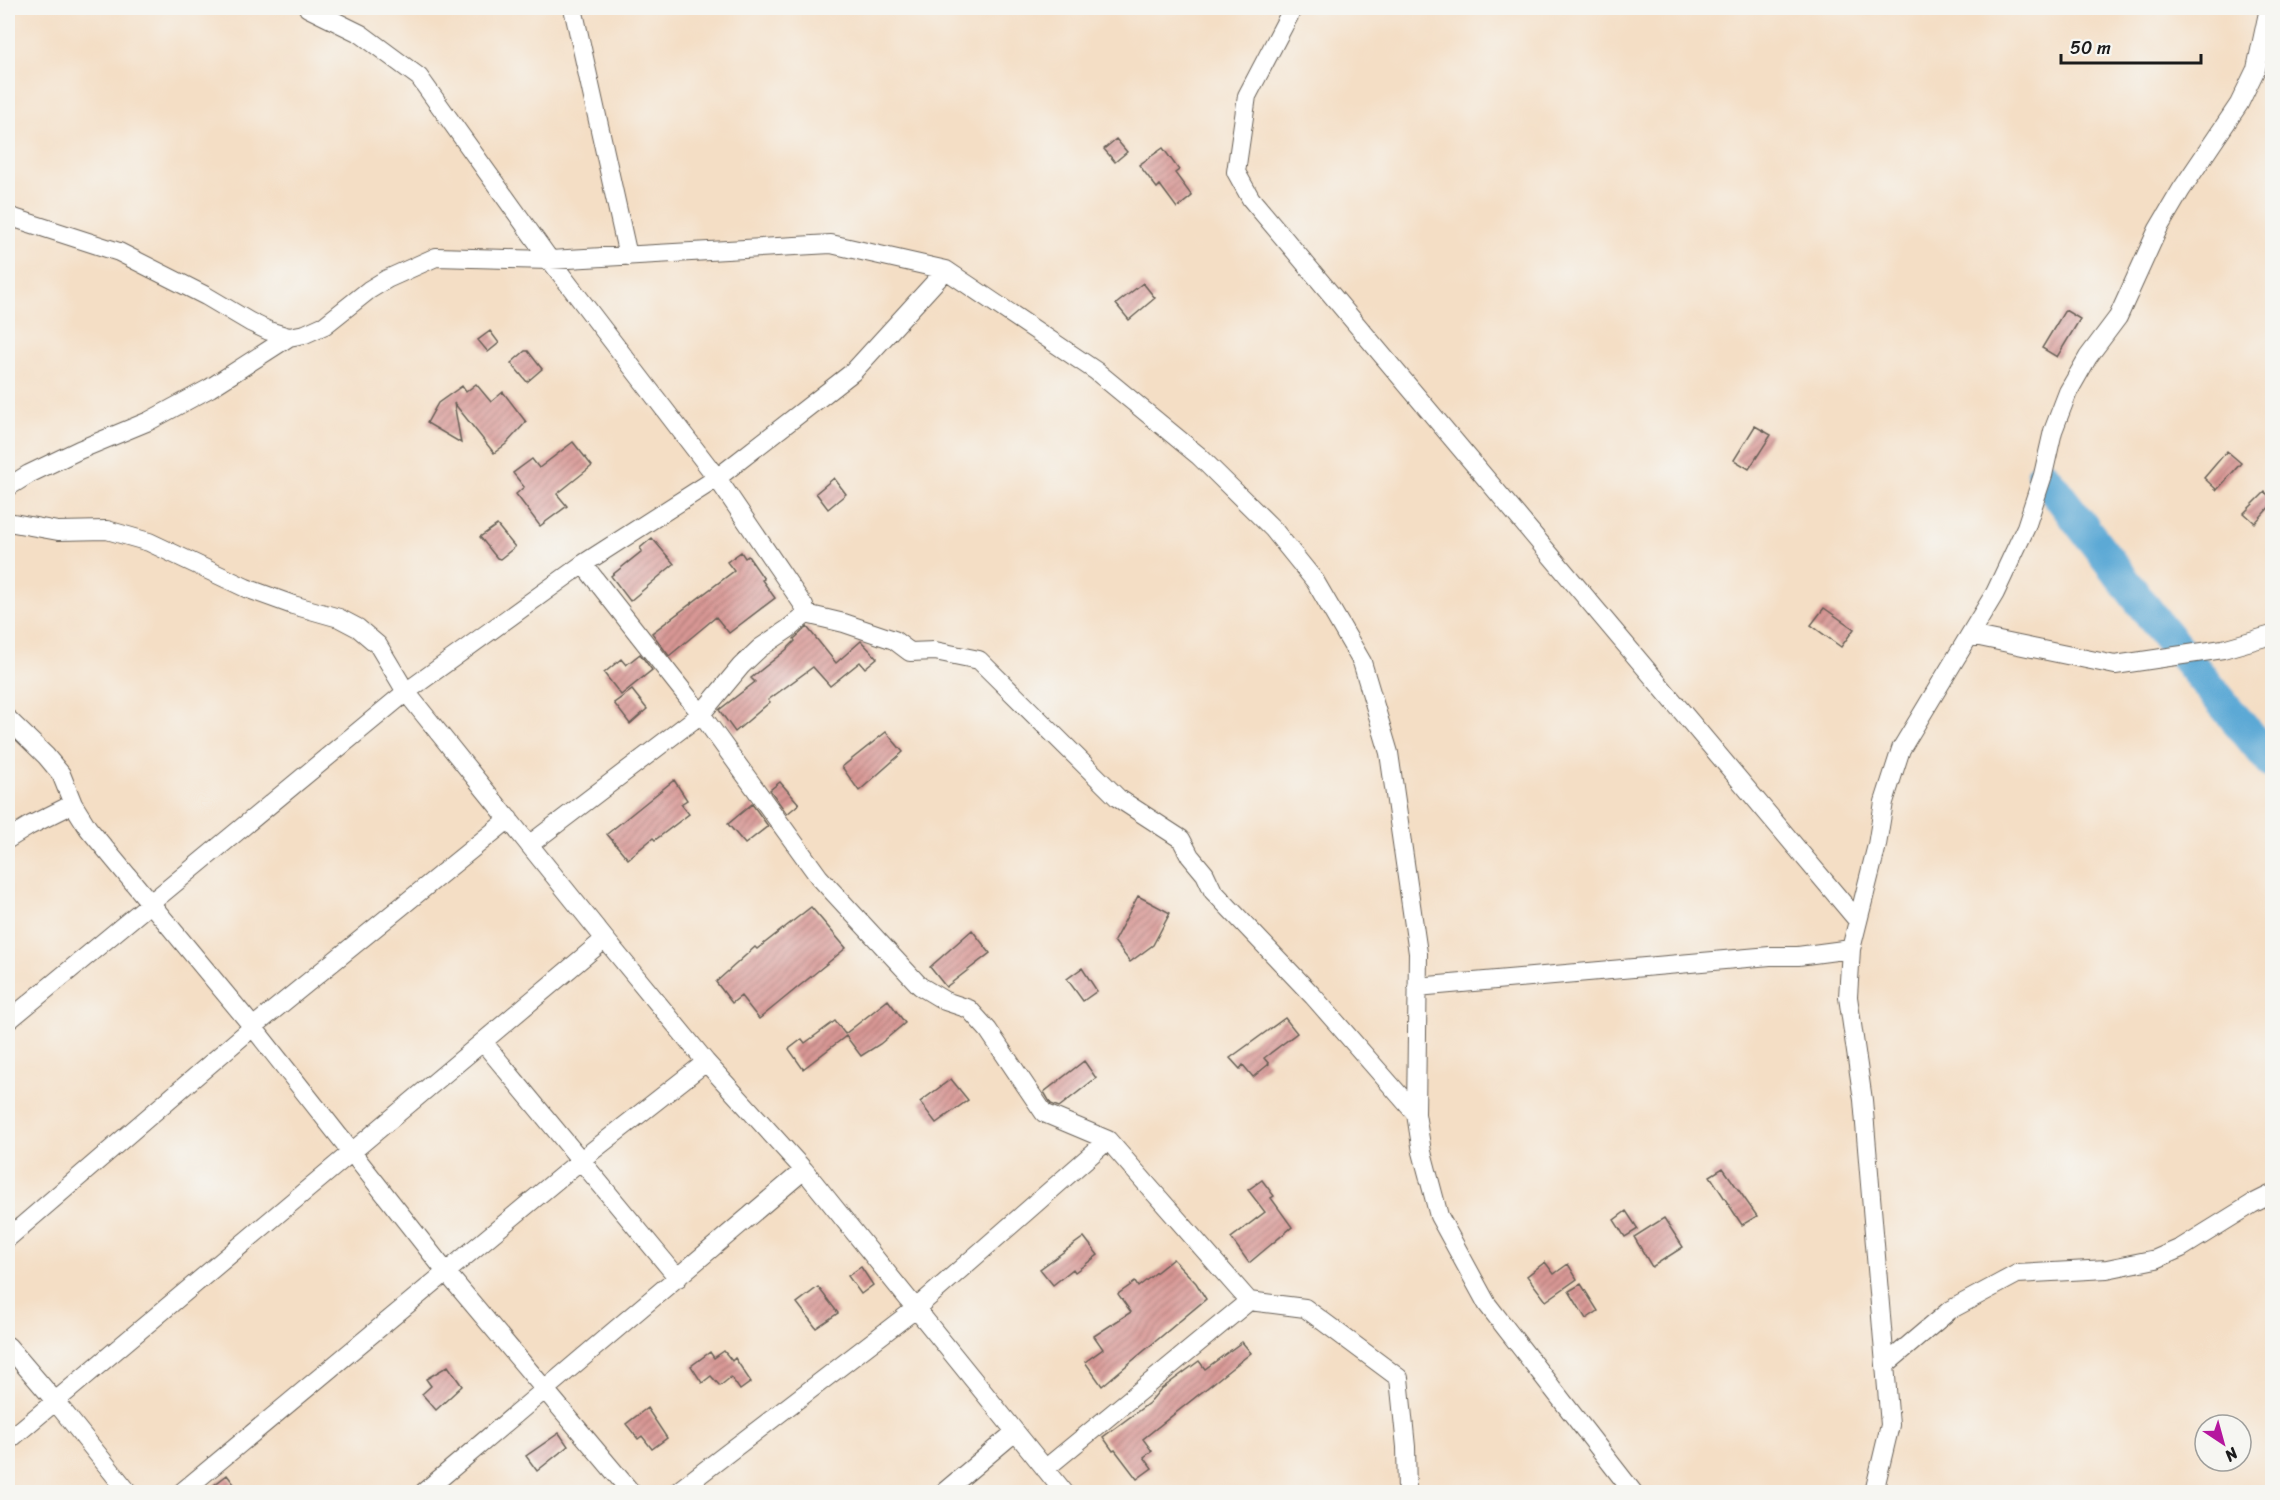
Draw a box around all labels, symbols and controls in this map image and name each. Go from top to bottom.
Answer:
scale bar [2061,27,2200,65]
text: 50 m [2070,32,2111,64]
north arrow [2193,1413,2253,1473]
text: N [2218,1439,2245,1470]

